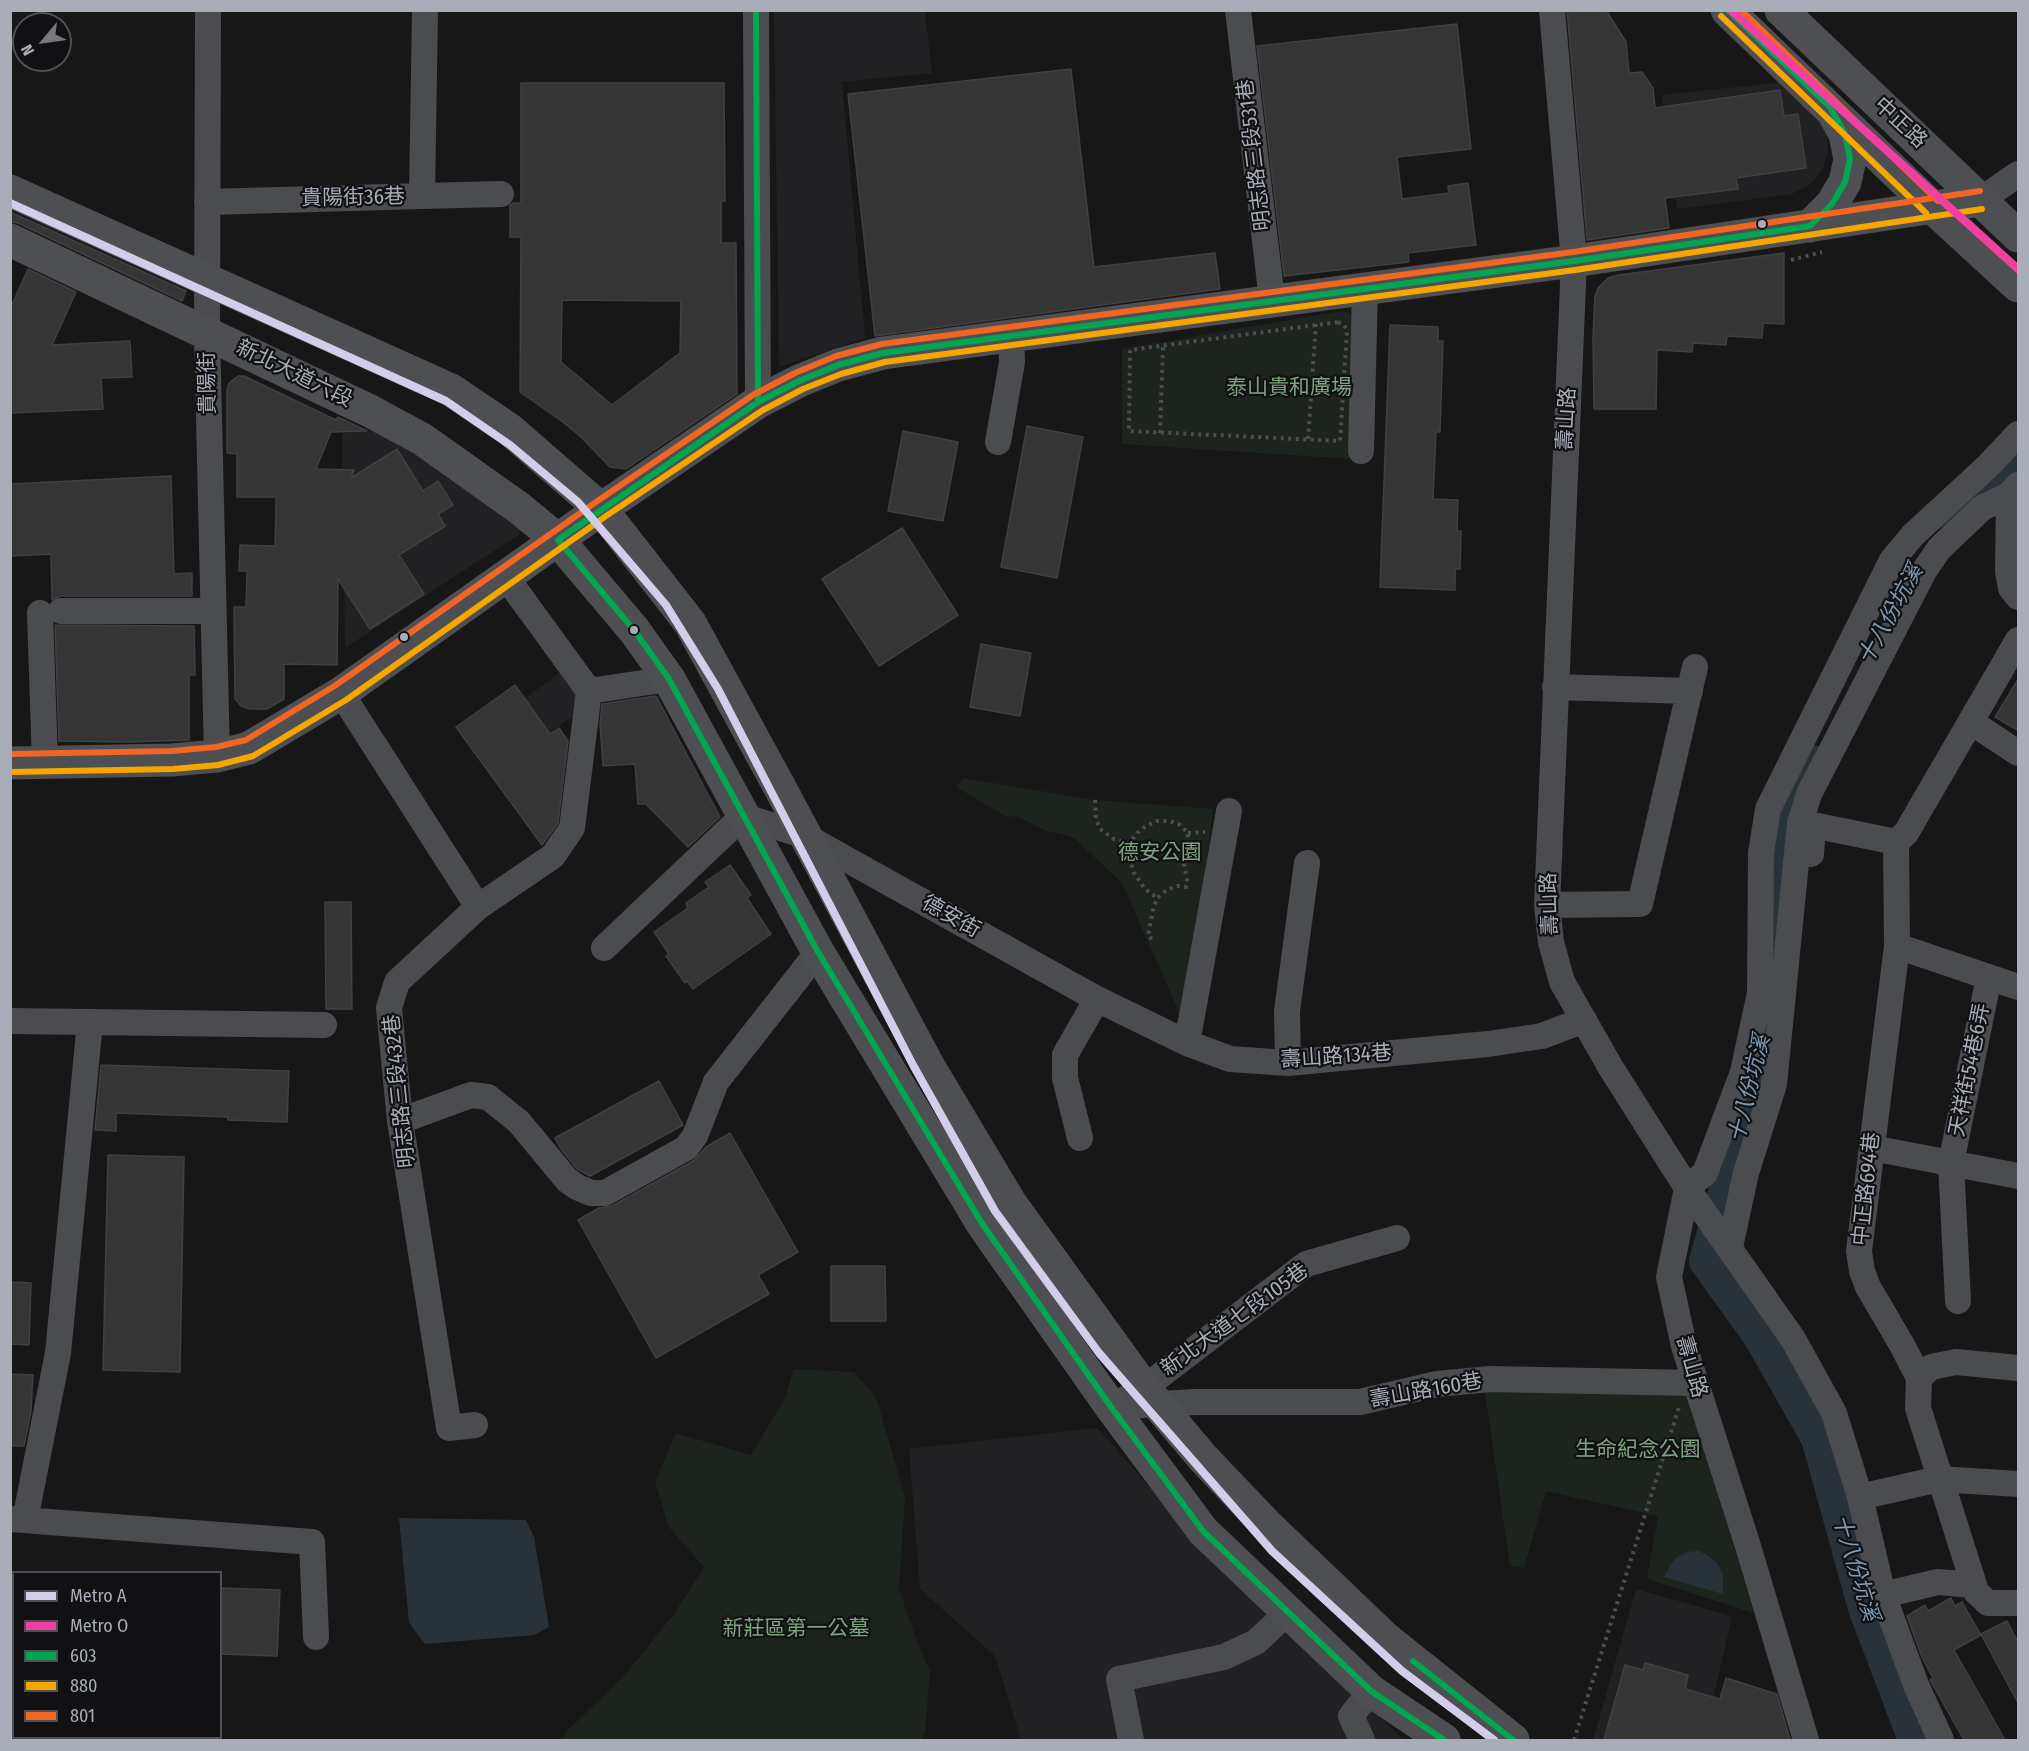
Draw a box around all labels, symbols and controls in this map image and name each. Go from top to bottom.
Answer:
north arrow [12,12,72,72]
text: N [17,41,38,59]
street label: 明志路三段531巷 [1233,78,1277,232]
street label: 中正路 [1868,92,1932,154]
street label: 貴陽街36巷 [301,184,405,212]
unlabelled marker [1756,218,1768,230]
street label: 新北大道六段 [232,335,356,413]
street label: 貴陽街 [195,351,221,415]
park label: 泰山貴和廣場 [1226,375,1352,401]
street label: 壽山路 [1553,387,1581,451]
water label: 十八份坑溪 [1853,560,1929,670]
unlabelled marker [628,624,640,636]
unlabelled marker [398,631,410,643]
park label: 德安公園 [1118,840,1202,866]
street label: 壽山路 [1536,872,1564,936]
street label: 德安街 [917,891,985,943]
street label: 天祥街54巷6弄 [1945,1001,1995,1139]
street label: 明志路三段432巷 [379,1013,421,1169]
water label: 十八份坑溪 [1724,1032,1776,1146]
street label: 壽山路134巷 [1279,1041,1393,1073]
street label: 中正路694巷 [1848,1131,1886,1247]
street label: 新北大道七段105巷 [1156,1258,1314,1382]
street label: 壽山路 [1670,1333,1712,1401]
street label: 壽山路160巷 [1368,1369,1484,1413]
park label: 生命紀念公園 [1575,1437,1701,1463]
water label: 十八份坑溪 [1826,1512,1884,1624]
legend [12,1571,222,1739]
text: Metro A [70,1585,127,1607]
text: Metro O [70,1615,128,1637]
park label: 新莊區第一公墓 [723,1616,869,1642]
text: 603 [70,1645,96,1667]
text: 880 [70,1675,97,1697]
text: 801 [70,1705,95,1727]

